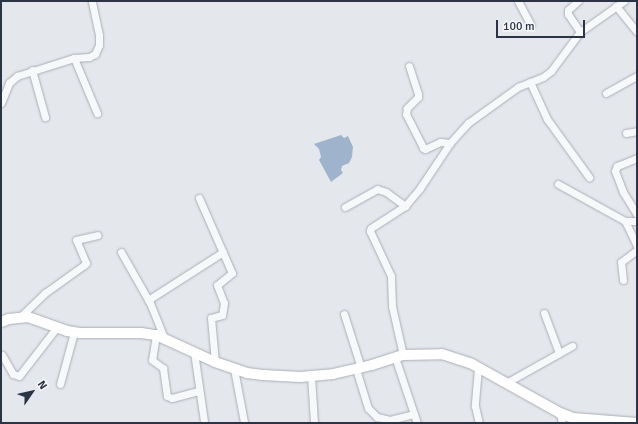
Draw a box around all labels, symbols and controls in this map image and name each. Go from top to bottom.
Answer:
scale bar [498,12,587,38]
text: 100 m [503,19,535,34]
north arrow [12,372,52,412]
text: N [35,378,50,392]

